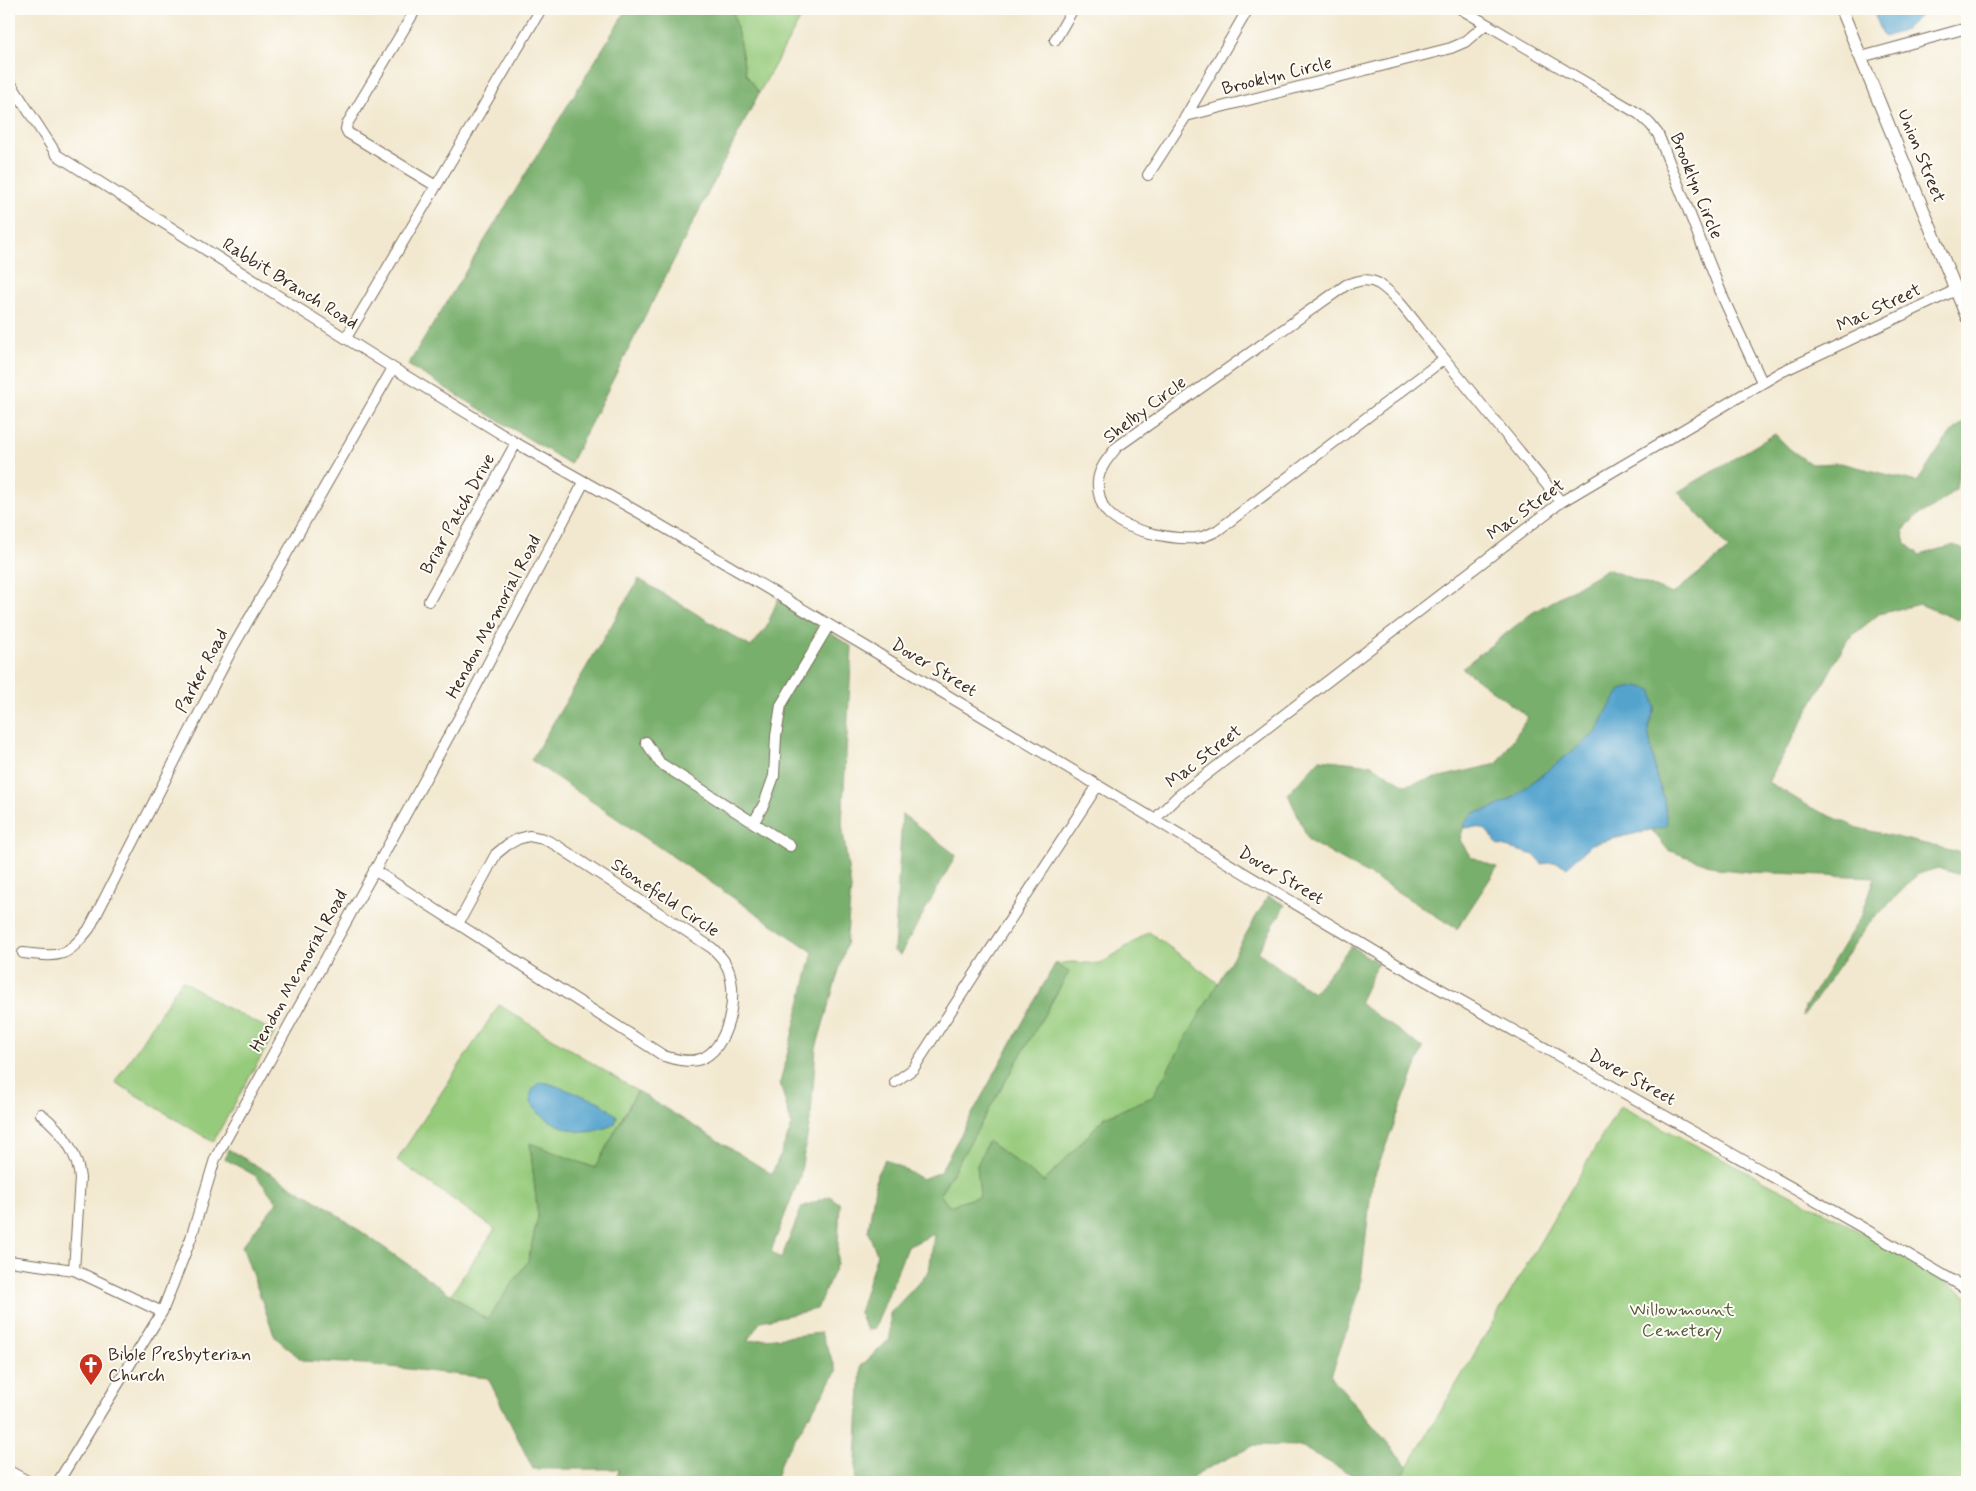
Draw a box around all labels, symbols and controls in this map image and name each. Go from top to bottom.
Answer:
street label: Brooklyn Circle [1219,51,1335,101]
street label: Union Street [1891,105,1951,207]
street label: Brooklyn Circle [1664,129,1728,243]
street label: Rabbit Branch Road [218,233,362,335]
street label: Mac Street [1833,278,1925,338]
street label: Shelby Circle [1098,371,1192,449]
street label: Briar Patch Drive [415,449,501,579]
street label: Mac Street [1482,474,1570,546]
street label: Hendon Memorial Road [441,531,547,703]
street label: Parker Road [170,625,234,717]
street label: Dover Street [887,633,982,703]
street label: Mac Street [1161,720,1247,794]
street label: Dover Street [1234,841,1329,911]
street label: Stonefield Circle [606,853,724,943]
street label: Hendon Memorial Road [244,885,354,1057]
street label: Dover Street [1584,1044,1680,1112]
park label: Willowmount Cemetery [1630,1298,1735,1343]
place label: Bible Presbyterian Church [108,1343,251,1388]
church icon: Bible Presbyterian Church [78,1352,104,1386]

